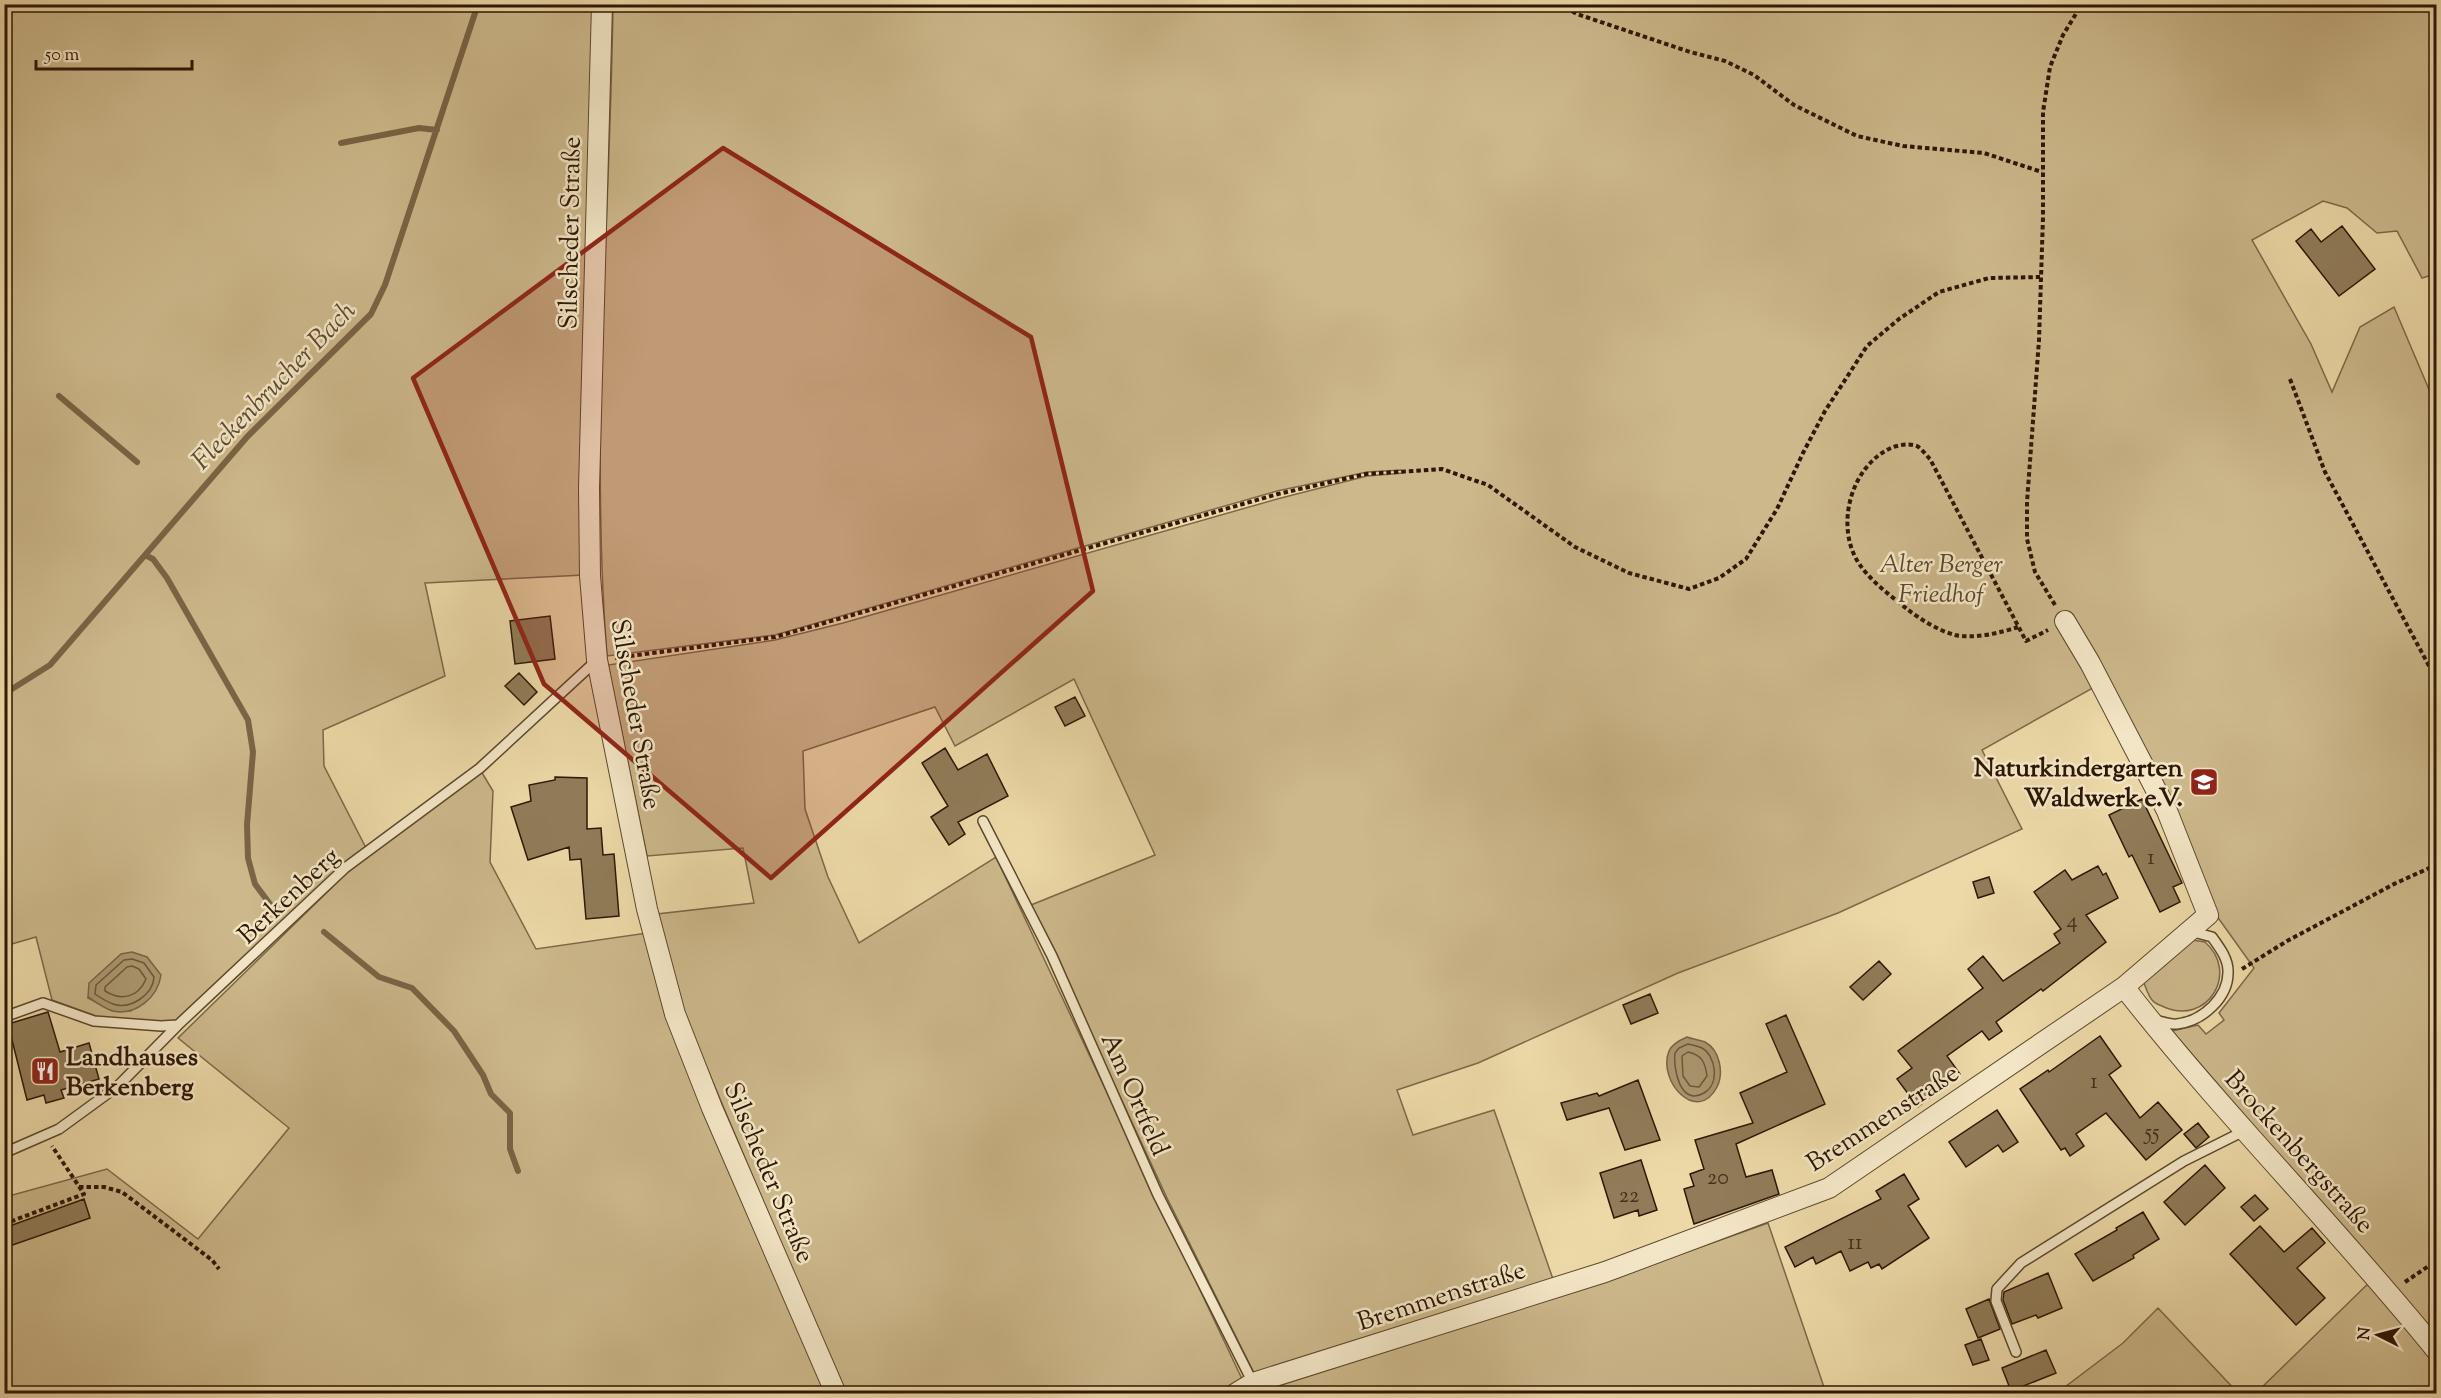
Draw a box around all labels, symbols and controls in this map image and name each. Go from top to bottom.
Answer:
scale bar [36,33,192,71]
text: 50 m [44,43,80,69]
street label: Silscheder Straße [551,136,592,330]
water label: Fleckenbrucher Bach [184,293,366,480]
park label: Alter Berger Friedhof [1879,547,2003,614]
street label: Silscheder Straße [600,616,670,813]
place label: Naturkindergarten Waldwerk e.V. [1974,751,2184,818]
school or university icon: Naturkindergarten Waldwerk e.V. [2188,766,2220,798]
street label: Berkenberg [230,840,349,954]
house number: 1 [2147,843,2155,875]
house number: 4 [2066,906,2078,938]
street label: Am Ortfeld [1090,1028,1177,1163]
place label: Landhauses Berkenberg [66,1040,198,1107]
restaurant icon: Landhauses Berkenberg [29,1055,61,1087]
street label: Bremmenstraße [1800,1056,1967,1182]
street label: Brockenbergstraße [2215,1063,2382,1242]
house number: 1 [2090,1067,2098,1099]
street label: Silscheder Straße [713,1077,822,1269]
house number: 55 [2142,1118,2160,1150]
house number: 20 [1707,1163,1729,1195]
house number: 22 [1619,1181,1639,1213]
house number: 11 [1848,1228,1863,1260]
street label: Bremmenstraße [1353,1253,1531,1342]
north arrow [2348,1305,2408,1365]
text: N [2353,1326,2378,1341]

